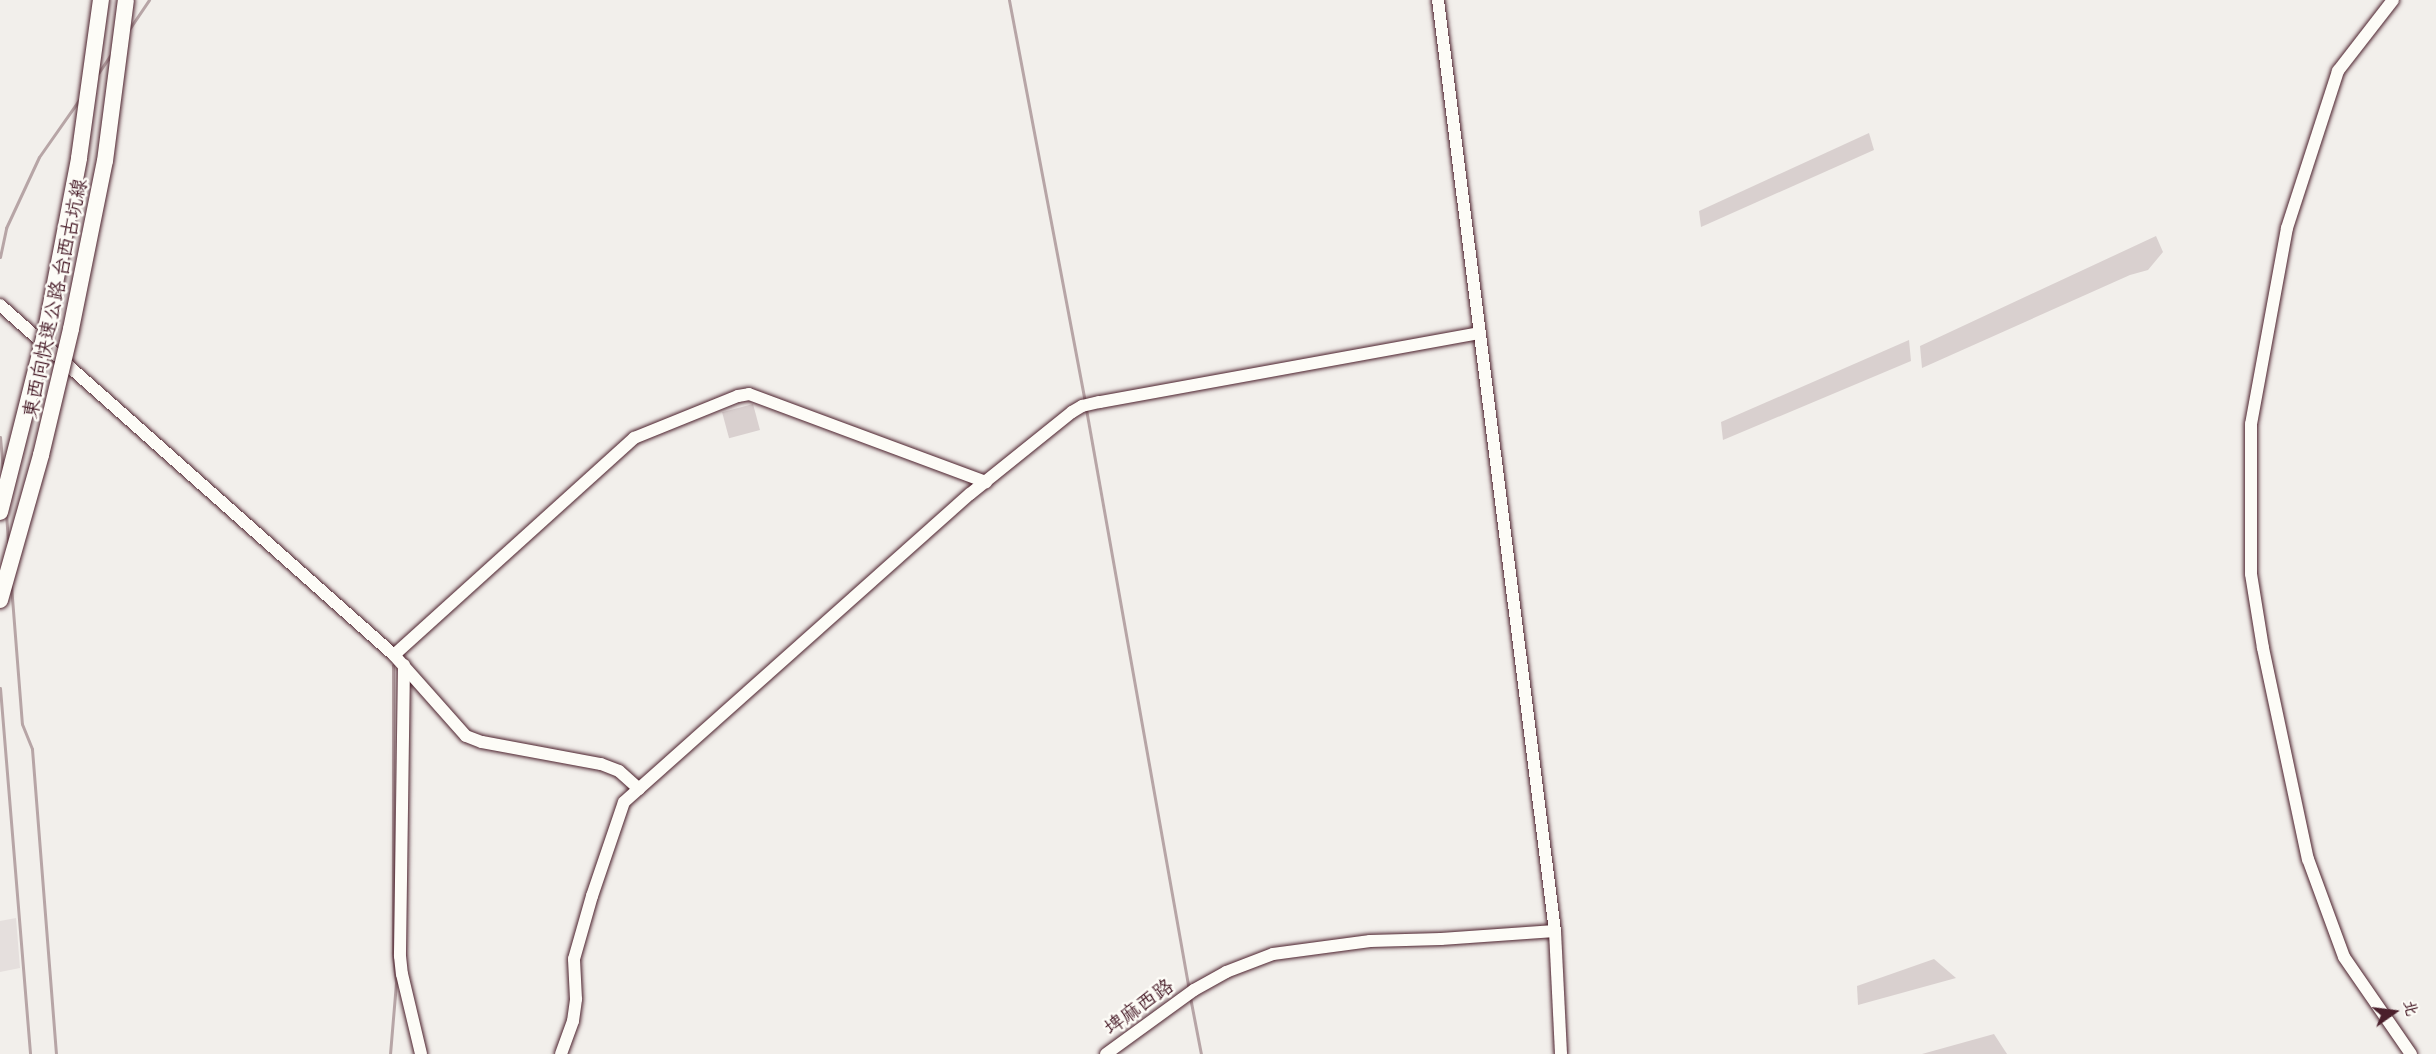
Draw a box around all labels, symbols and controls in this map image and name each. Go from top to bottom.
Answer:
street label: 東西向快速公路 台西古坑線 [17,176,91,420]
street label: 埤麻西路 [1099,973,1177,1039]
north arrow [2364,982,2424,1042]
text: 北 [2399,997,2424,1018]

